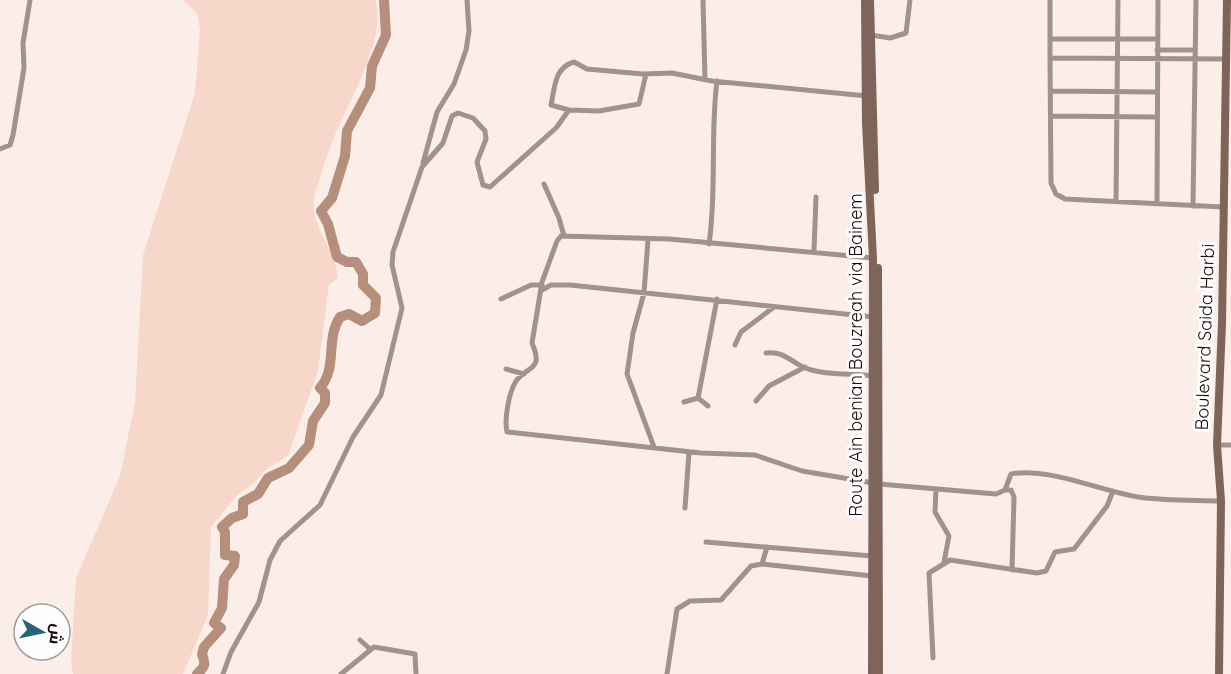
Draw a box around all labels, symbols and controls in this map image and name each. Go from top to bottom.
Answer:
street label: Route Ain benian Bouzreah via Bainem [844,193,867,517]
street label: Boulevard Saida Harbi [1190,243,1219,431]
north arrow [12,602,72,662]
text: ش [45,623,68,646]

